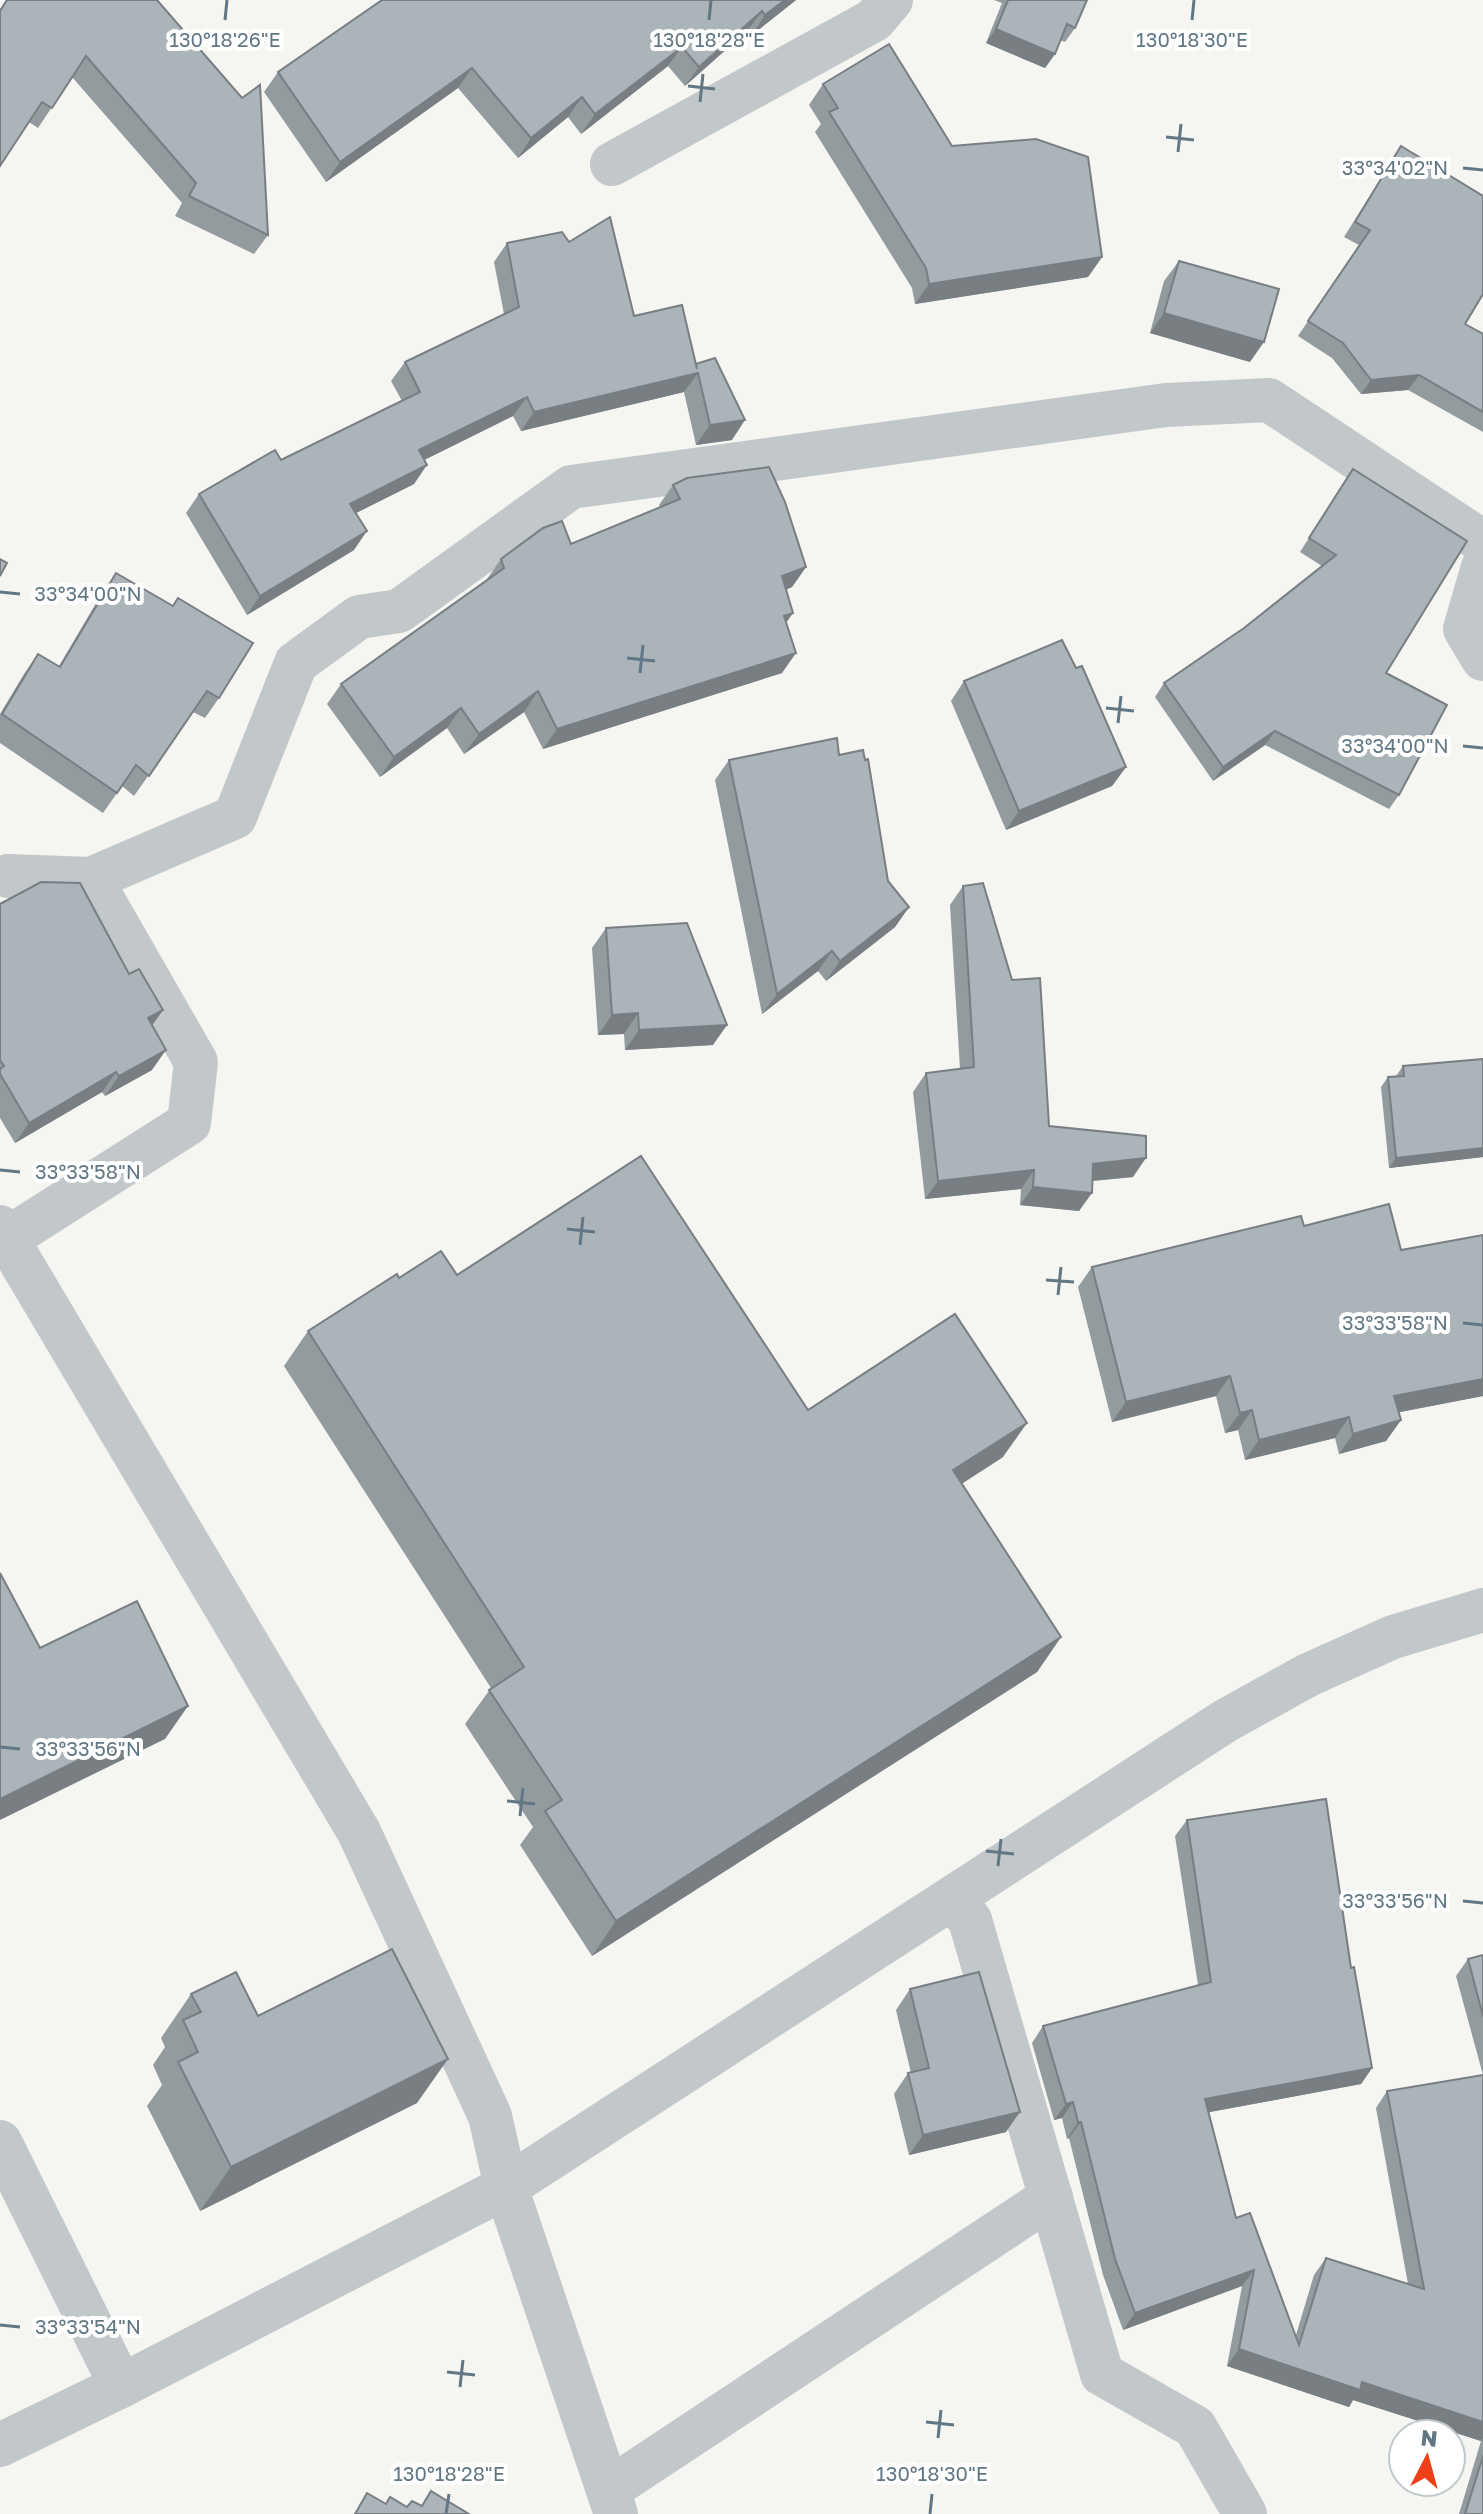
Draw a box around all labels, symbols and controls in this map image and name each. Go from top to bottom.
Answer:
text: 130°18'26"E [169,27,281,51]
text: 130°18'28"E [653,27,765,51]
text: 130°18'30"E [1136,27,1248,51]
text: 33°34'02"N [1342,155,1448,179]
text: 33°34'00"N [34,581,142,605]
text: 33°34'00"N [1341,733,1449,757]
text: 33°33'58"N [35,1159,141,1183]
text: 33°33'58"N [1342,1310,1448,1334]
text: 33°33'56"N [35,1736,141,1760]
text: 33°33'56"N [1342,1888,1448,1912]
text: 33°33'54"N [35,2314,141,2338]
north arrow [1387,2418,1467,2498]
text: N [1419,2423,1439,2452]
text: 130°18'28"E [393,2461,505,2485]
text: 130°18'30"E [876,2461,988,2485]

